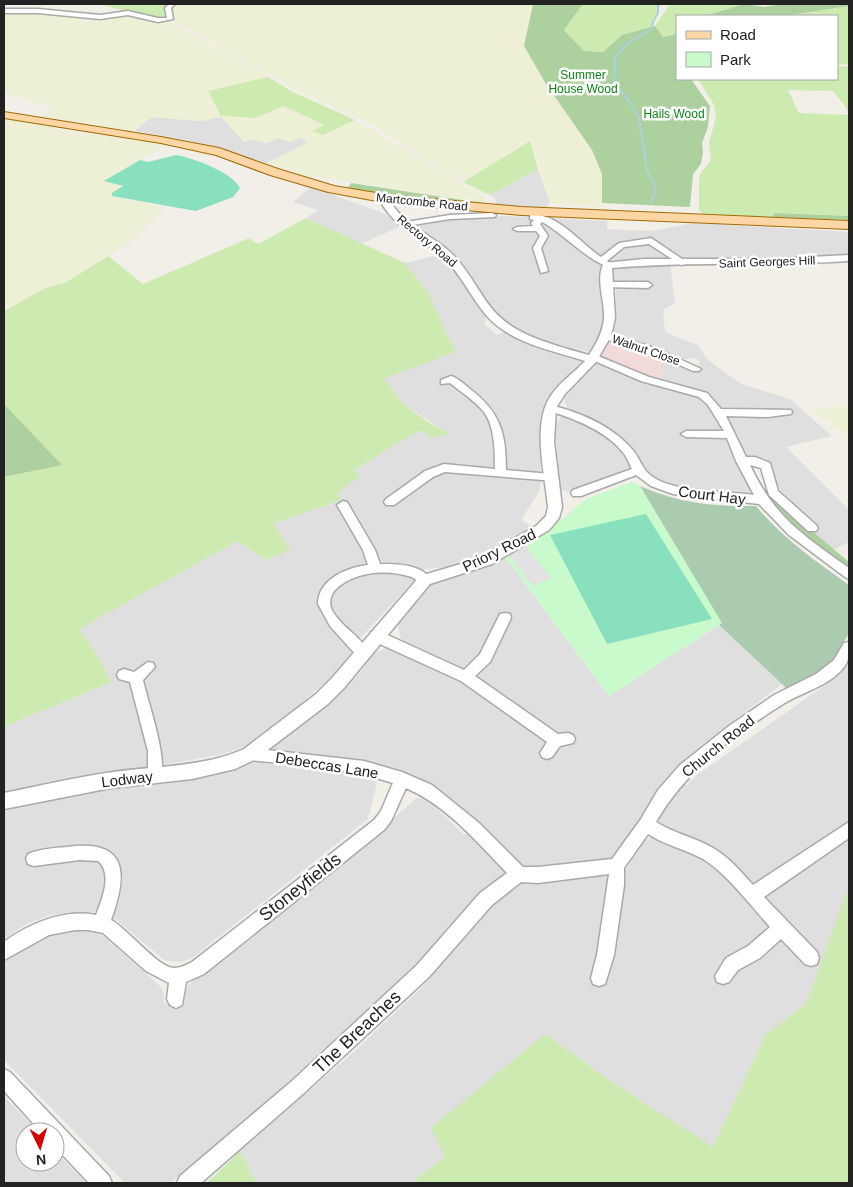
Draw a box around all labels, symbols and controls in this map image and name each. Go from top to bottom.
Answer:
legend [676,15,838,80]
text: Road [720,26,756,43]
text: Park [720,51,751,68]
park label: Summer House Wood [548,68,618,96]
park label: Hails Wood [643,107,705,121]
street label: Martcombe Road [375,190,469,214]
street label: Rectory Road [394,212,460,270]
street label: Saint Georges Hill [718,253,816,271]
street label: Walnut Close [610,332,682,368]
street label: Court Hay [677,482,747,508]
street label: Priory Road [460,525,538,575]
street label: Church Road [678,712,758,780]
street label: Debeccas Lane [274,748,380,782]
street label: Lodway [100,767,154,791]
street label: Stoneyfields [255,849,345,925]
street label: The Breaches [309,986,405,1078]
north arrow [15,1122,65,1172]
text: N [35,1152,47,1168]

